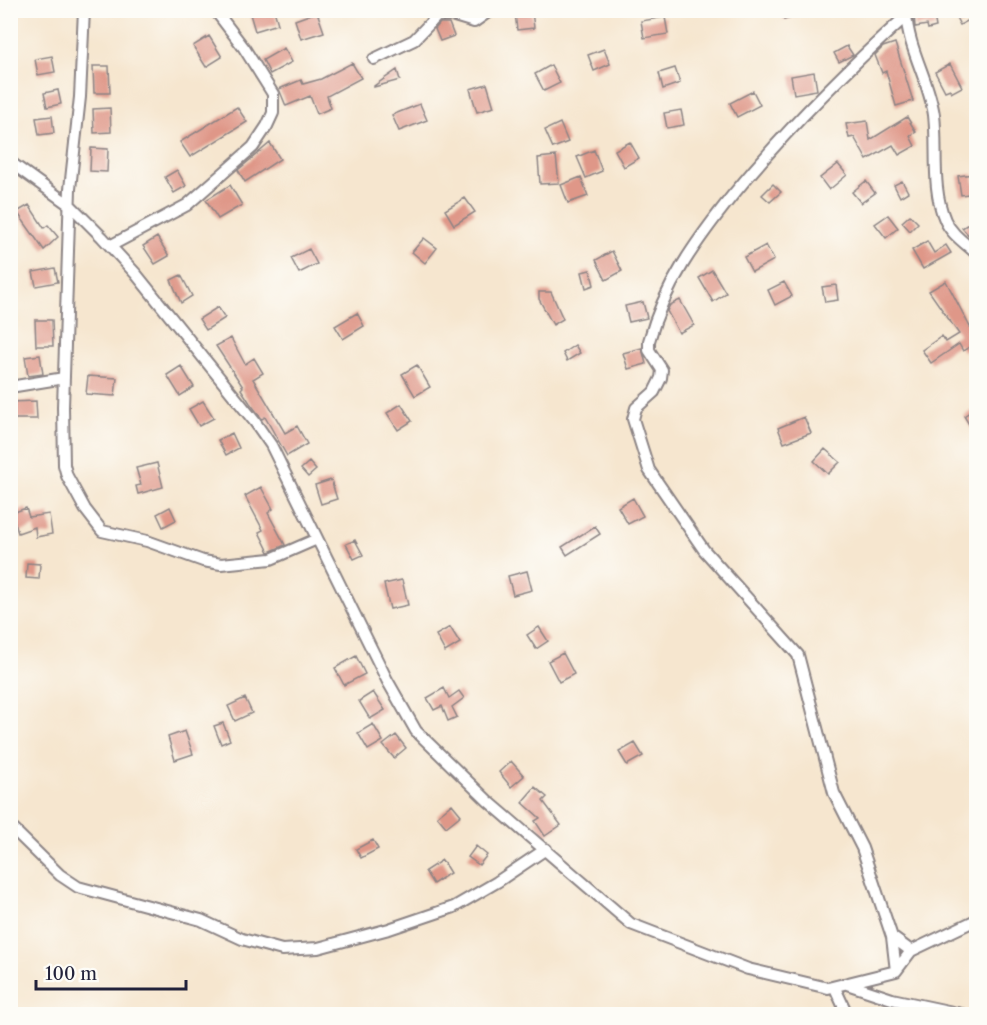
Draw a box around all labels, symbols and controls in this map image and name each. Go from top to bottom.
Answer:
scale bar [36,953,186,991]
text: 100 m [45,963,97,985]

